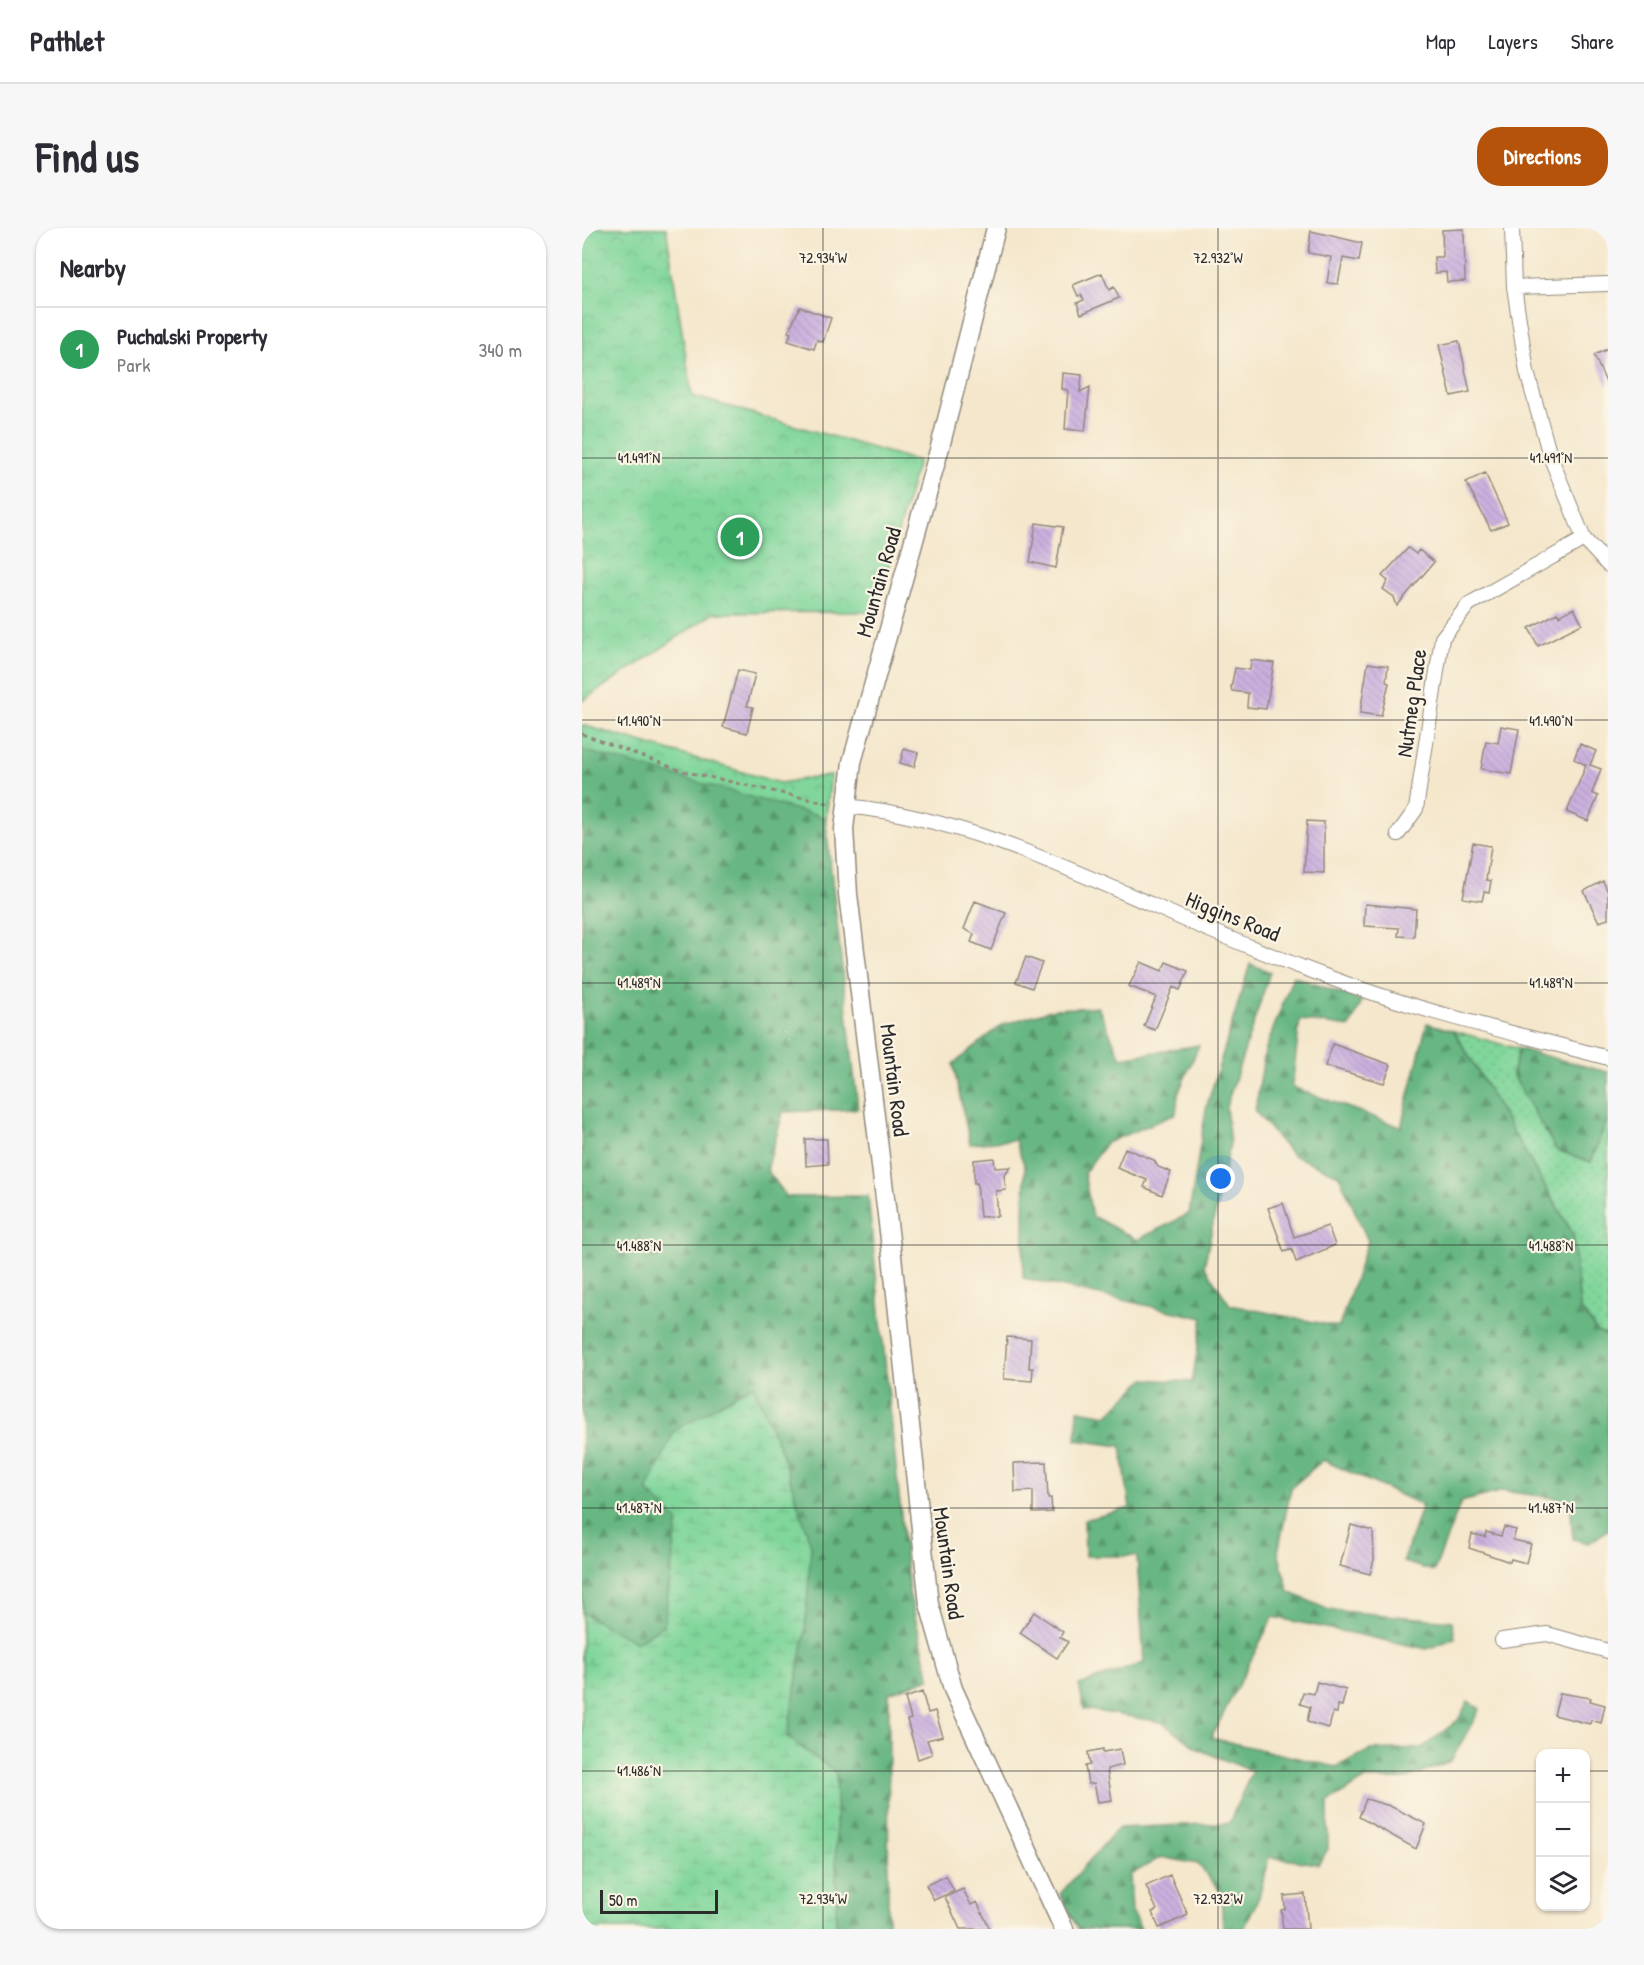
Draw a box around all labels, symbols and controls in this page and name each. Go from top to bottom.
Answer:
text: Pathlet [30,22,104,60]
text: Map [1426,27,1455,56]
text: Layers [1488,27,1538,56]
text: Share [1571,27,1614,56]
button: Directions [1477,127,1608,186]
text: Find us [36,128,139,185]
text: 72.934°W [799,247,848,268]
text: 72.932°W [1193,247,1244,268]
text: Nearby [60,250,126,285]
text: Puchalski Property [117,321,268,351]
text: 1 [76,336,83,363]
text: 340 m [478,336,522,363]
text: Park [117,351,150,378]
text: 41.491°N [618,447,660,468]
text: 41.491°N [1530,447,1572,468]
pin: 1 [720,514,760,560]
street label: Mountain Road [848,523,908,640]
street label: Nutmeg Place [1389,647,1433,759]
text: 41.490°N [617,710,661,731]
text: 41.490°N [1529,710,1573,731]
street label: Higgins Road [1181,883,1285,949]
text: 41.489°N [617,972,661,993]
text: 41.489°N [1529,972,1573,993]
street label: Mountain Road [873,1022,917,1138]
your location [1206,1164,1235,1193]
text: 41.488°N [617,1235,661,1256]
text: 41.488°N [1529,1235,1573,1256]
text: 41.487°N [616,1497,662,1518]
text: 41.487°N [1528,1497,1574,1518]
street label: Mountain Road [926,1505,972,1621]
map controls [1536,1749,1590,1911]
button: + [1536,1749,1590,1803]
text: 41.486°N [617,1760,661,1781]
button: − [1536,1803,1590,1857]
button: layers [1536,1857,1590,1911]
scale bar [600,1887,718,1914]
text: 72.934°W [799,1888,848,1909]
text: 72.932°W [1193,1888,1244,1909]
text: 50 m [609,1889,638,1911]

